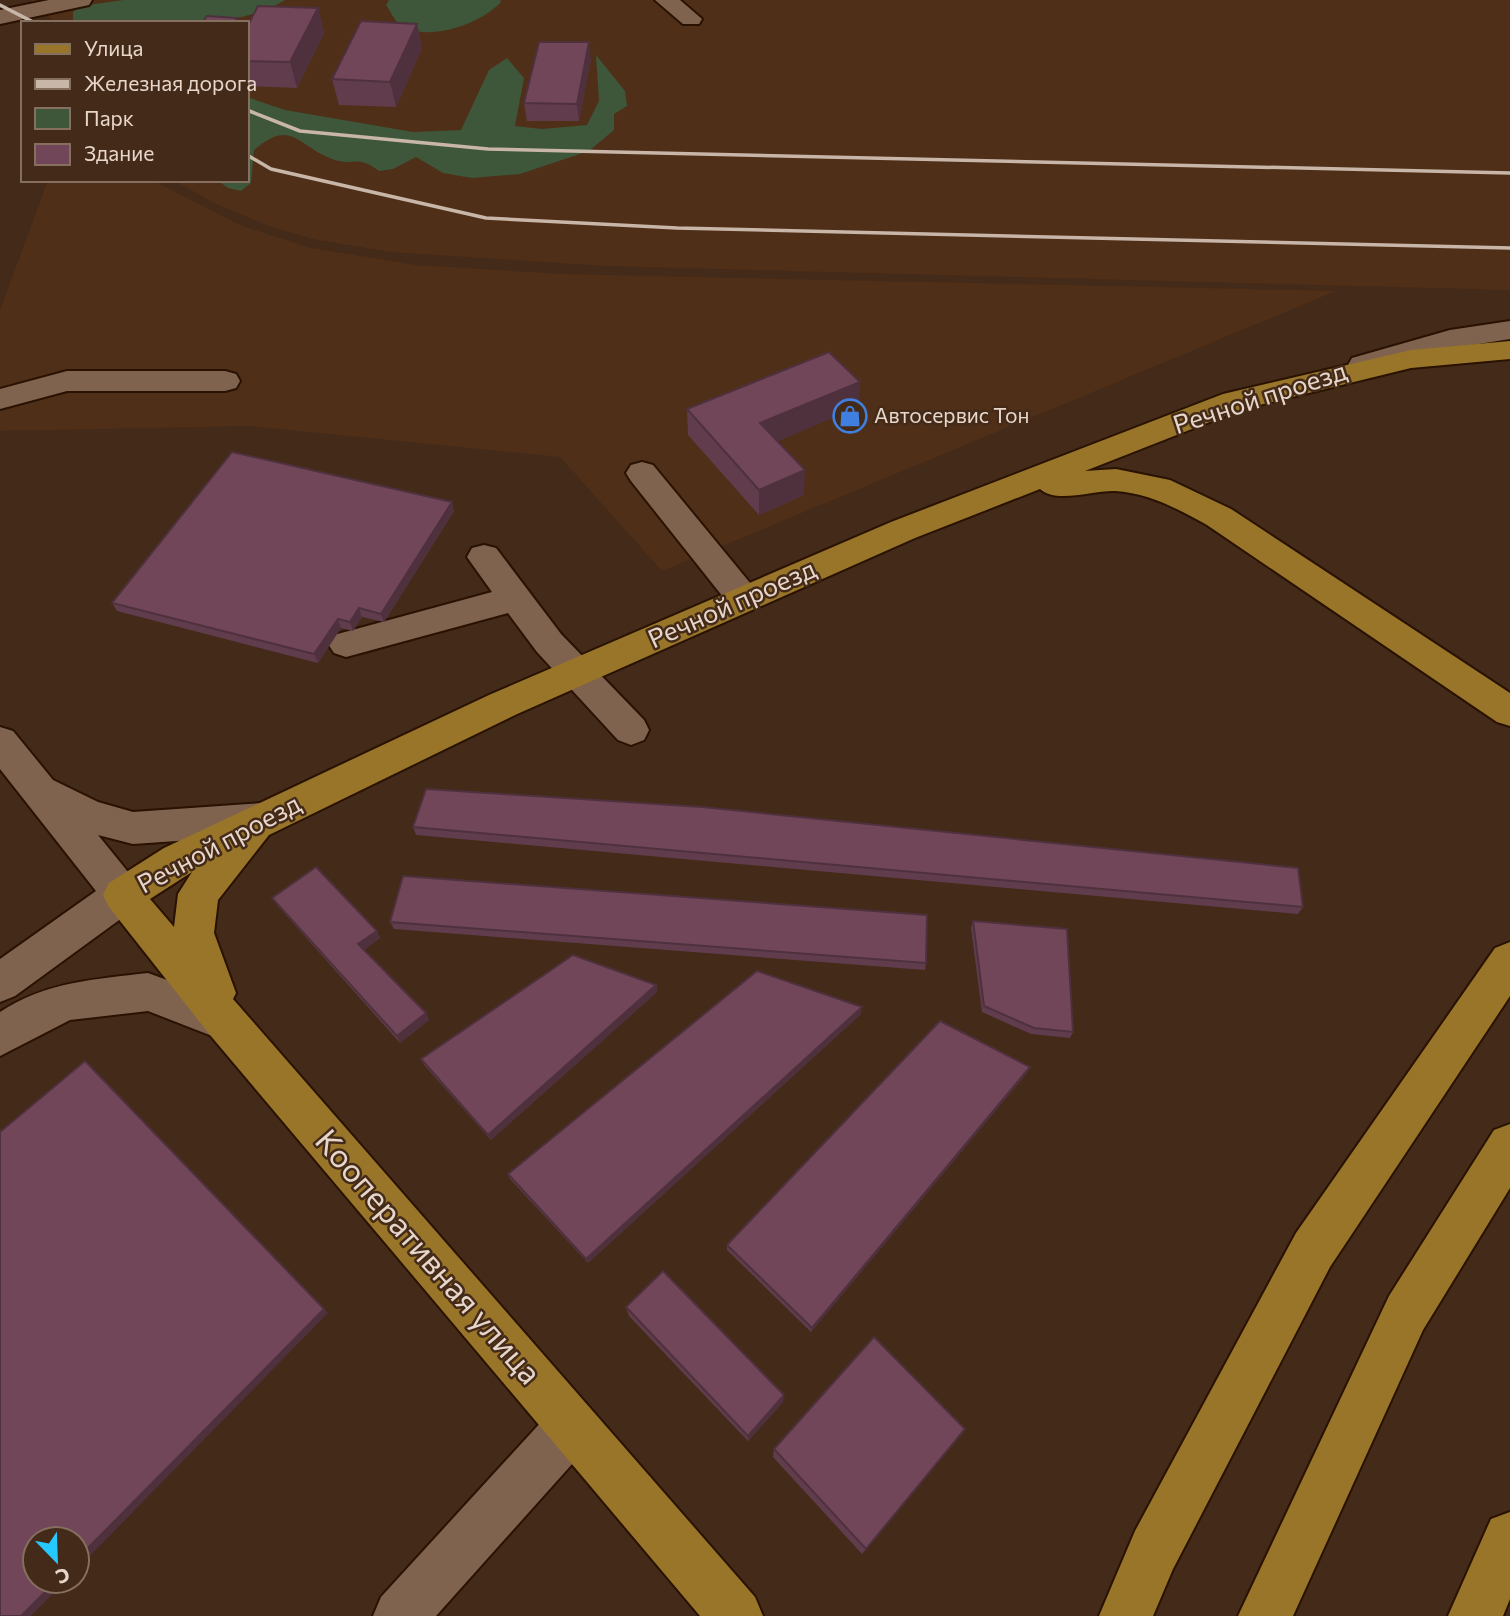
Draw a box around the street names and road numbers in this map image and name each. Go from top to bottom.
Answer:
street label: Речной проезд [1169,354,1350,439]
street label: Речной проезд [643,552,820,654]
street label: Речной проезд [131,787,305,899]
street label: Кооперативная улица [308,1120,551,1391]

